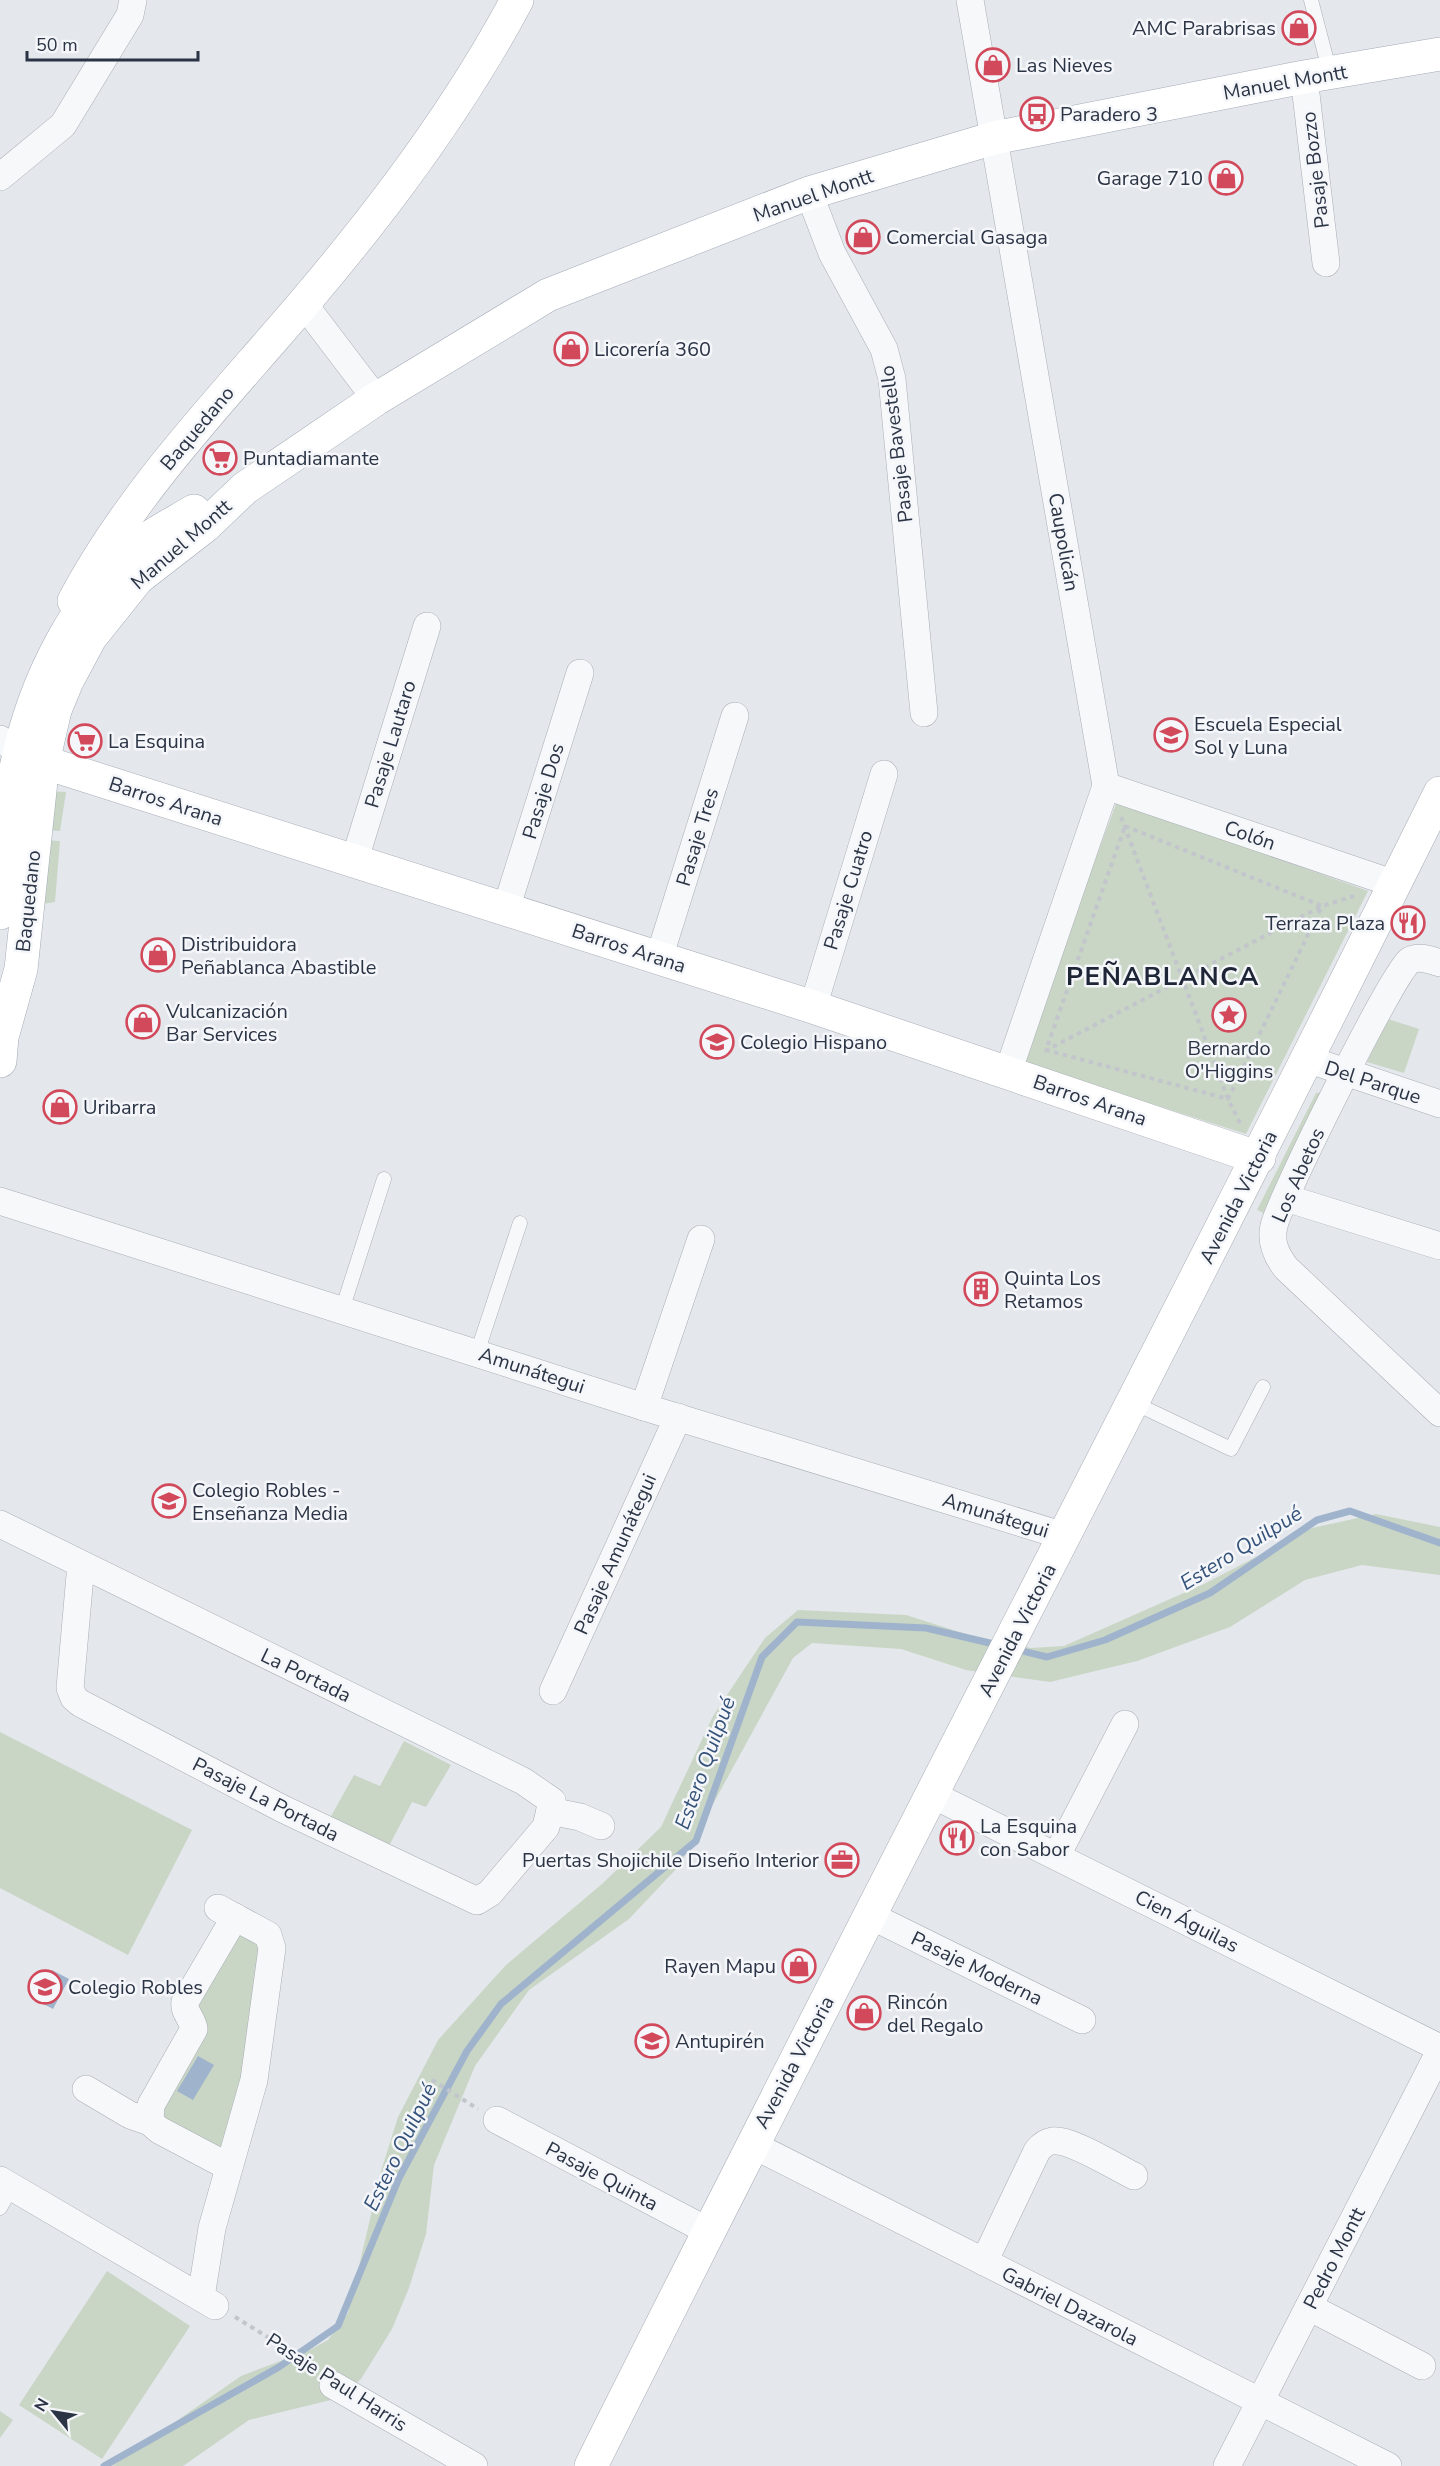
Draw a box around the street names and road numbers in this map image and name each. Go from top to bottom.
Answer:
street label: Manuel Montt [1221,58,1350,107]
street label: Pasaje Bozzo [1295,110,1336,230]
street label: Manuel Montt [750,162,878,229]
street label: Pasaje Bavestello [873,364,920,524]
street label: Baquedano [154,380,241,476]
street label: Caupolicán [1042,491,1085,593]
street label: Manuel Montt [125,492,238,596]
street label: Pasaje Lautaro [358,677,423,811]
street label: Pasaje Dos [516,740,571,842]
street label: Barros Arana [105,770,226,833]
street label: Pasaje Tres [670,785,725,890]
street label: Colón [1221,814,1279,857]
street label: Pasaje Cuatro [817,827,879,953]
street label: Baquedano [10,849,47,953]
street label: Barros Arana [568,917,689,980]
street label: Del Parque [1321,1054,1425,1111]
street label: Barros Arana [1029,1068,1150,1133]
street label: Los Abetos [1266,1124,1331,1227]
street label: Avenida Victoria [1193,1126,1284,1269]
street label: Amunátegui [475,1341,588,1400]
street label: Pasaje Amunátegui [568,1469,663,1639]
street label: Amunátegui [939,1486,1052,1544]
street label: Avenida Victoria [972,1559,1063,1702]
street label: La Portada [256,1642,356,1709]
street label: Pasaje La Portada [188,1751,344,1848]
street label: Cien Águilas [1130,1884,1243,1959]
street label: Pasaje Moderna [907,1925,1047,2012]
street label: Avenida Victoria [748,1991,841,2133]
street label: Pasaje Quinta [541,2135,663,2217]
street label: Pedro Montt [1297,2202,1372,2314]
street label: Gabriel Dazarola [997,2260,1143,2353]
street label: Pasaje Paul Harris [261,2327,412,2438]

